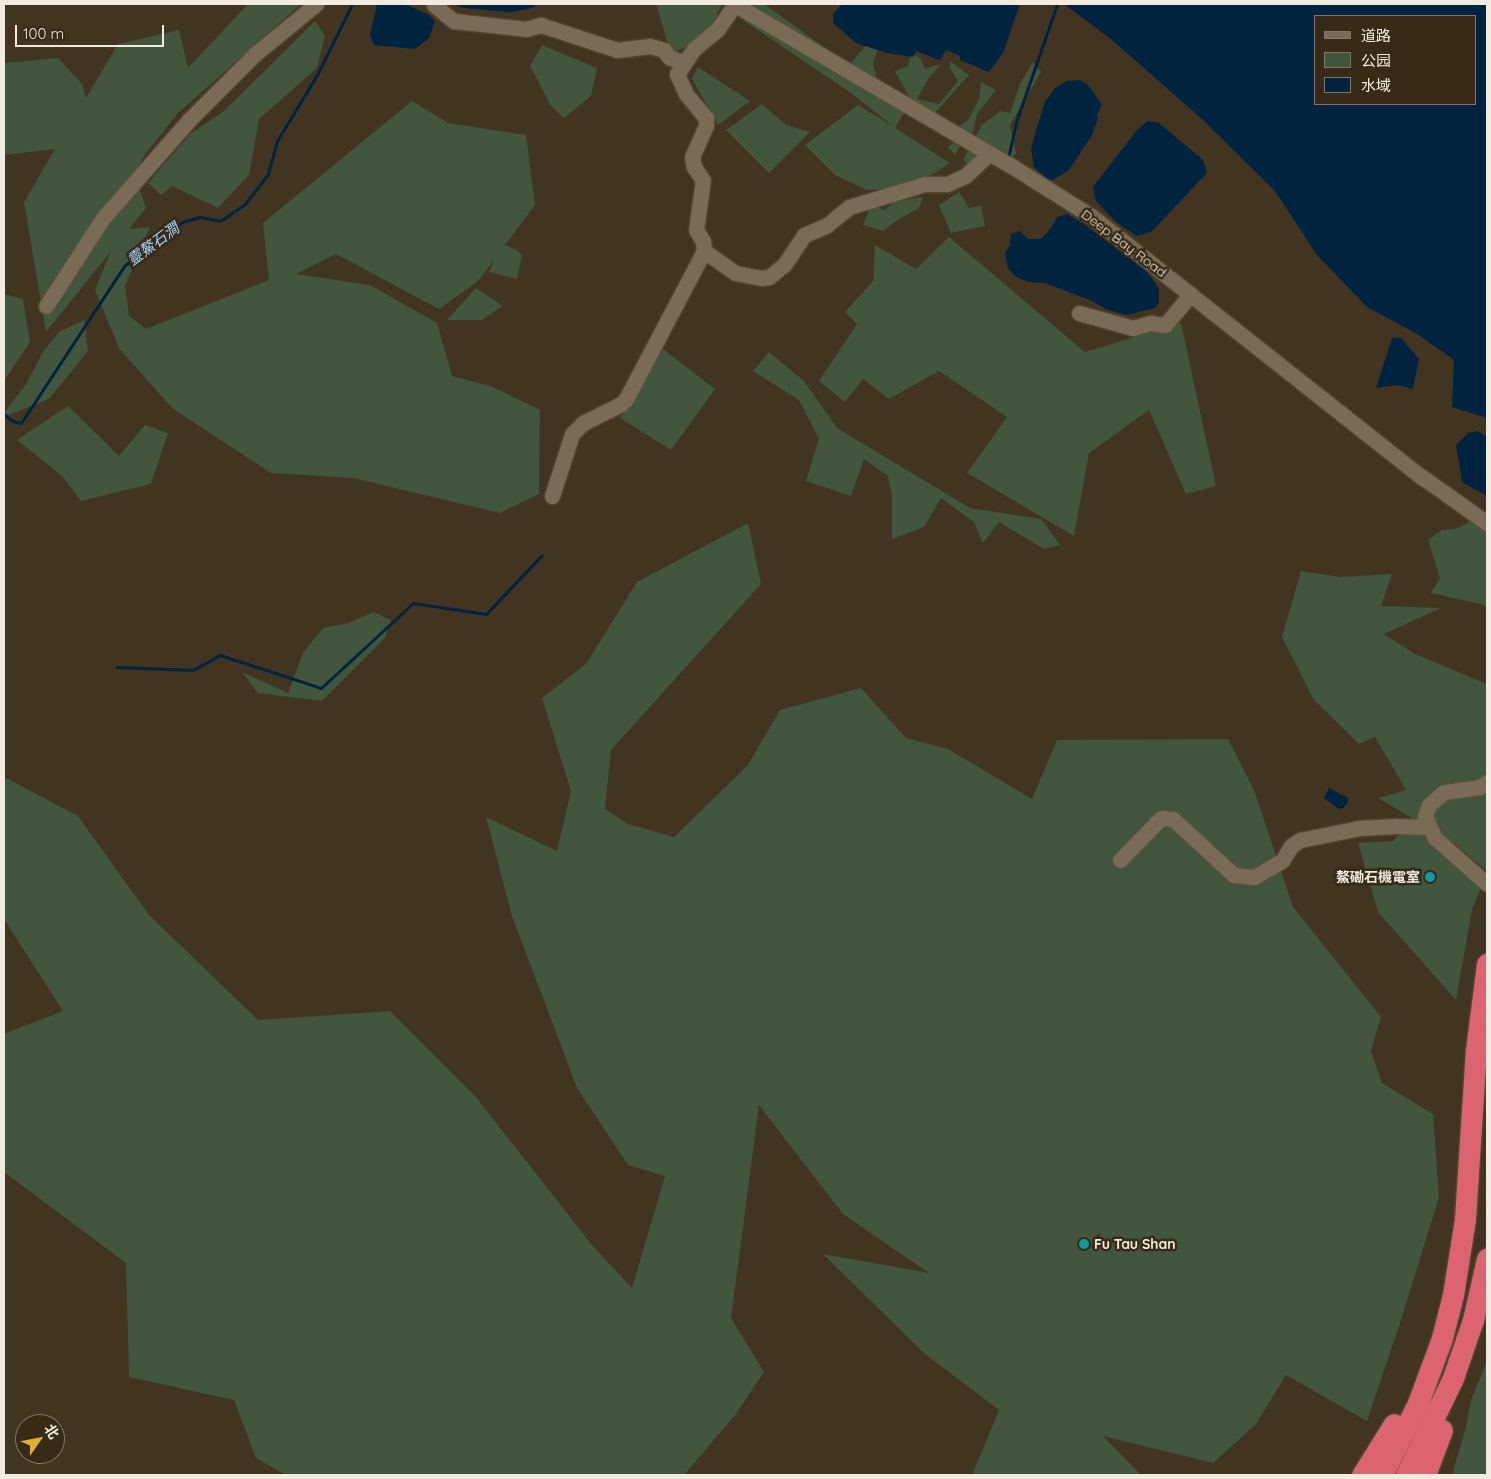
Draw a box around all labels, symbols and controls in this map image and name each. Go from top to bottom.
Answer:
scale bar [18,15,166,47]
legend [1314,15,1476,105]
text: 100 m [23,24,64,43]
text: 道路 [1361,26,1391,45]
text: 公园 [1361,51,1391,70]
text: 水域 [1361,76,1391,95]
street label: Deep Bay Road [1078,205,1170,281]
water label: 靈鰲石澗 [124,219,182,269]
place label: 鰲磡石機電室 [1336,869,1420,885]
marker: 鰲磡石機電室 [1424,871,1436,883]
place label: Fu Tau Shan [1094,1236,1176,1252]
marker: Fu Tau Shan [1078,1238,1090,1250]
north arrow [15,1414,65,1464]
text: 北 [40,1421,63,1442]

